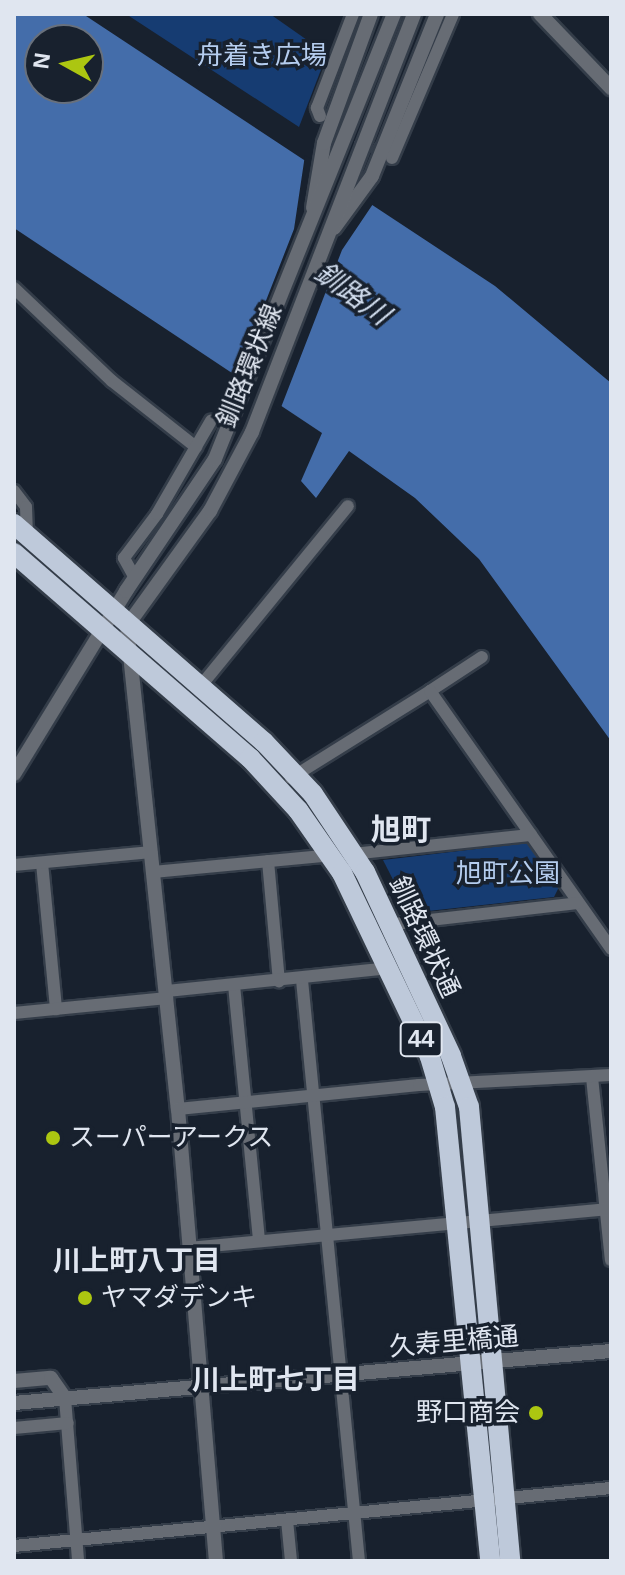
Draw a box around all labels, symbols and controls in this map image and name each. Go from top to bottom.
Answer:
north arrow [24,24,104,104]
park label: 舟着き広場 [197,40,327,72]
text: N [28,51,55,70]
water label: 釧路川 [308,256,396,332]
street label: 釧路環状線 [211,300,289,432]
district label: 旭町 [371,812,431,848]
park label: 旭町公園 [456,858,560,890]
street label: 釧路環状通 [382,871,466,1003]
road number: 44 [399,1019,443,1059]
place label: スーパーアークス [69,1122,275,1154]
marker: スーパーアークス [44,1129,62,1147]
district label: 川上町八丁目 [53,1244,221,1278]
place label: ヤマダデンキ [101,1282,257,1314]
marker: ヤマダデンキ [76,1289,94,1307]
street label: 久寿里橋通 [388,1321,520,1363]
district label: 川上町七丁目 [192,1363,360,1397]
place label: 野口商会 [416,1397,520,1429]
marker: 野口商会 [527,1404,545,1422]

